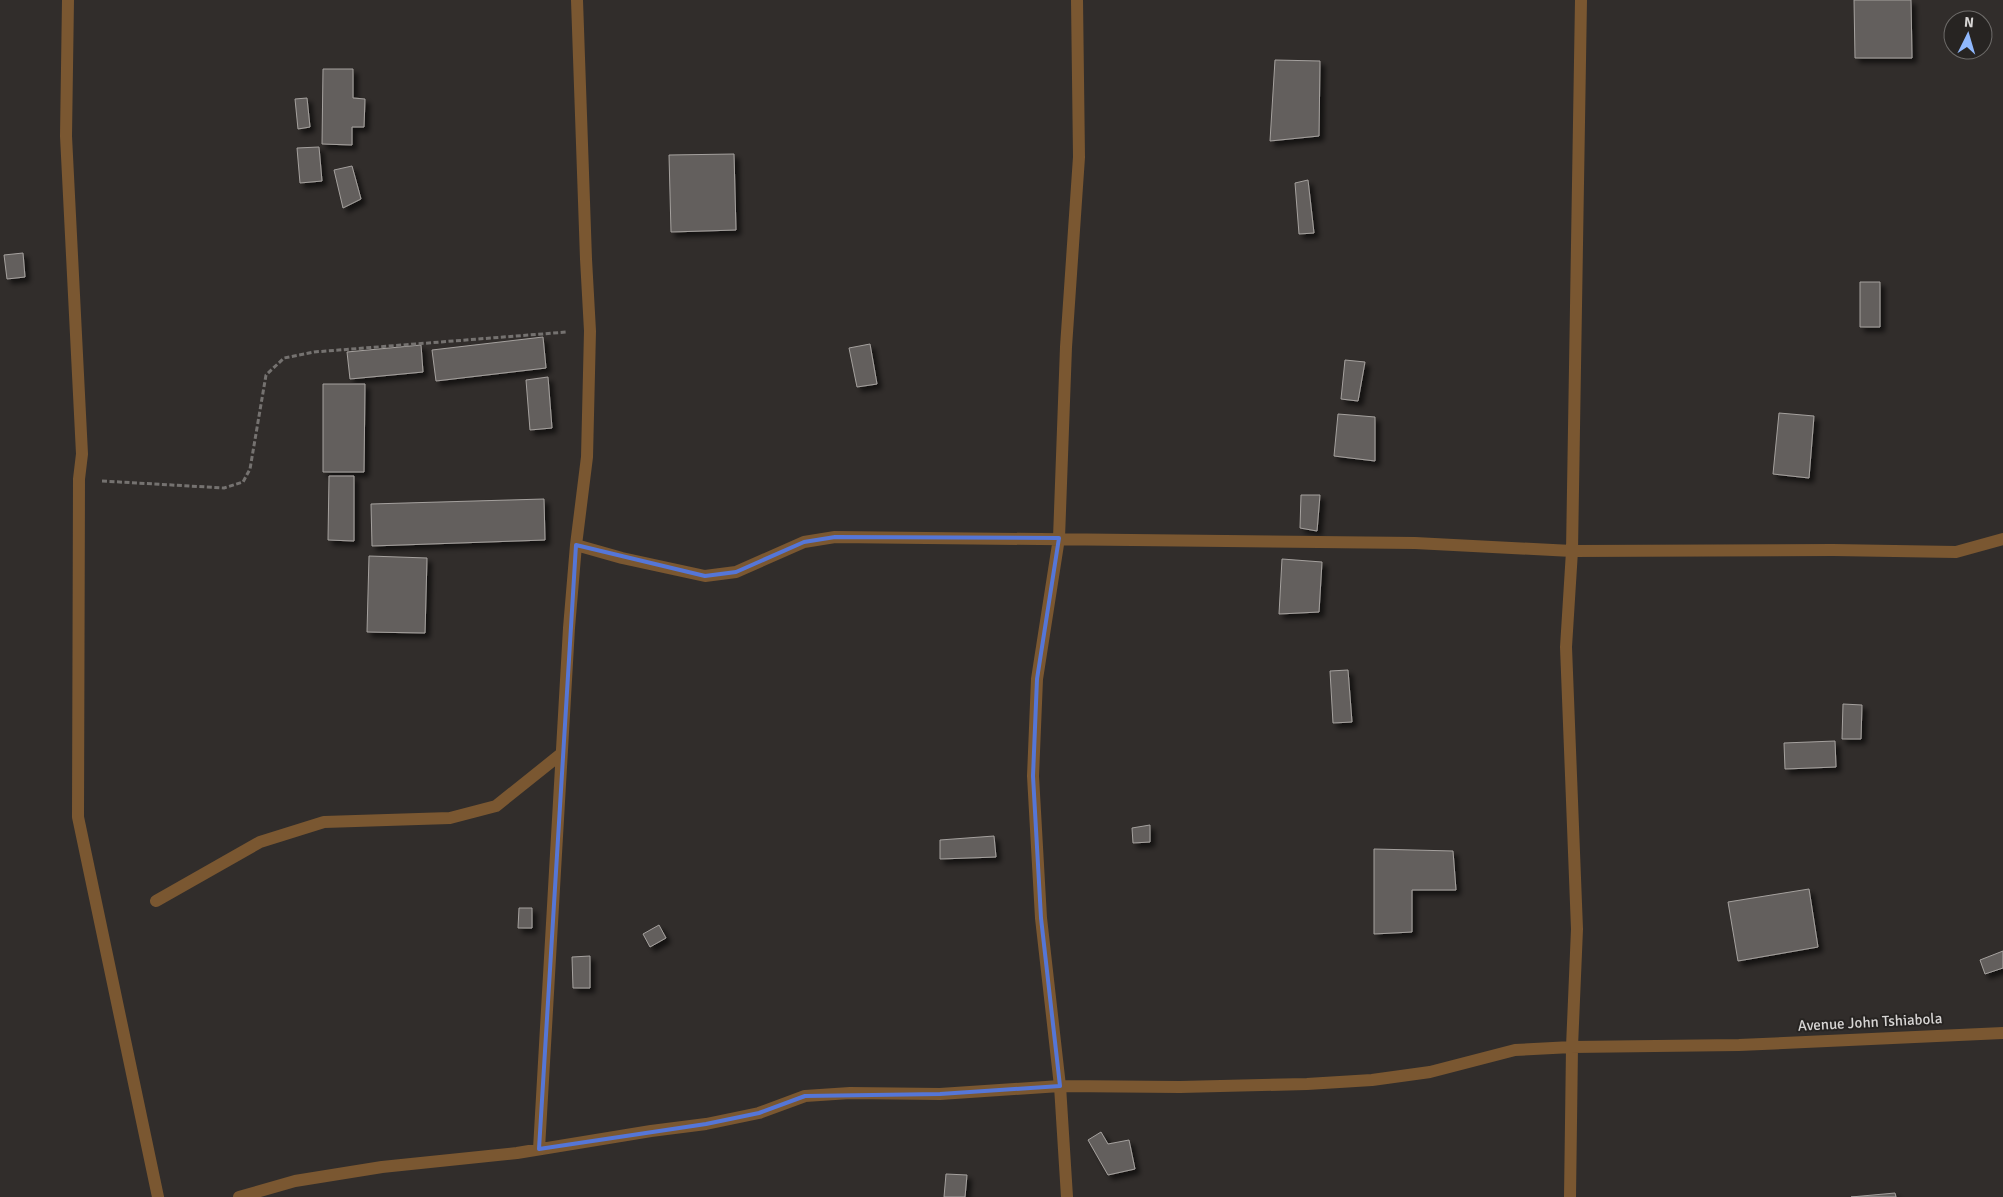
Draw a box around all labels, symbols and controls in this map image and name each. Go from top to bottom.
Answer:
north arrow [1943,10,1993,60]
text: N [1963,14,1975,31]
street label: Avenue John Tshiabola [1797,1009,1943,1035]

